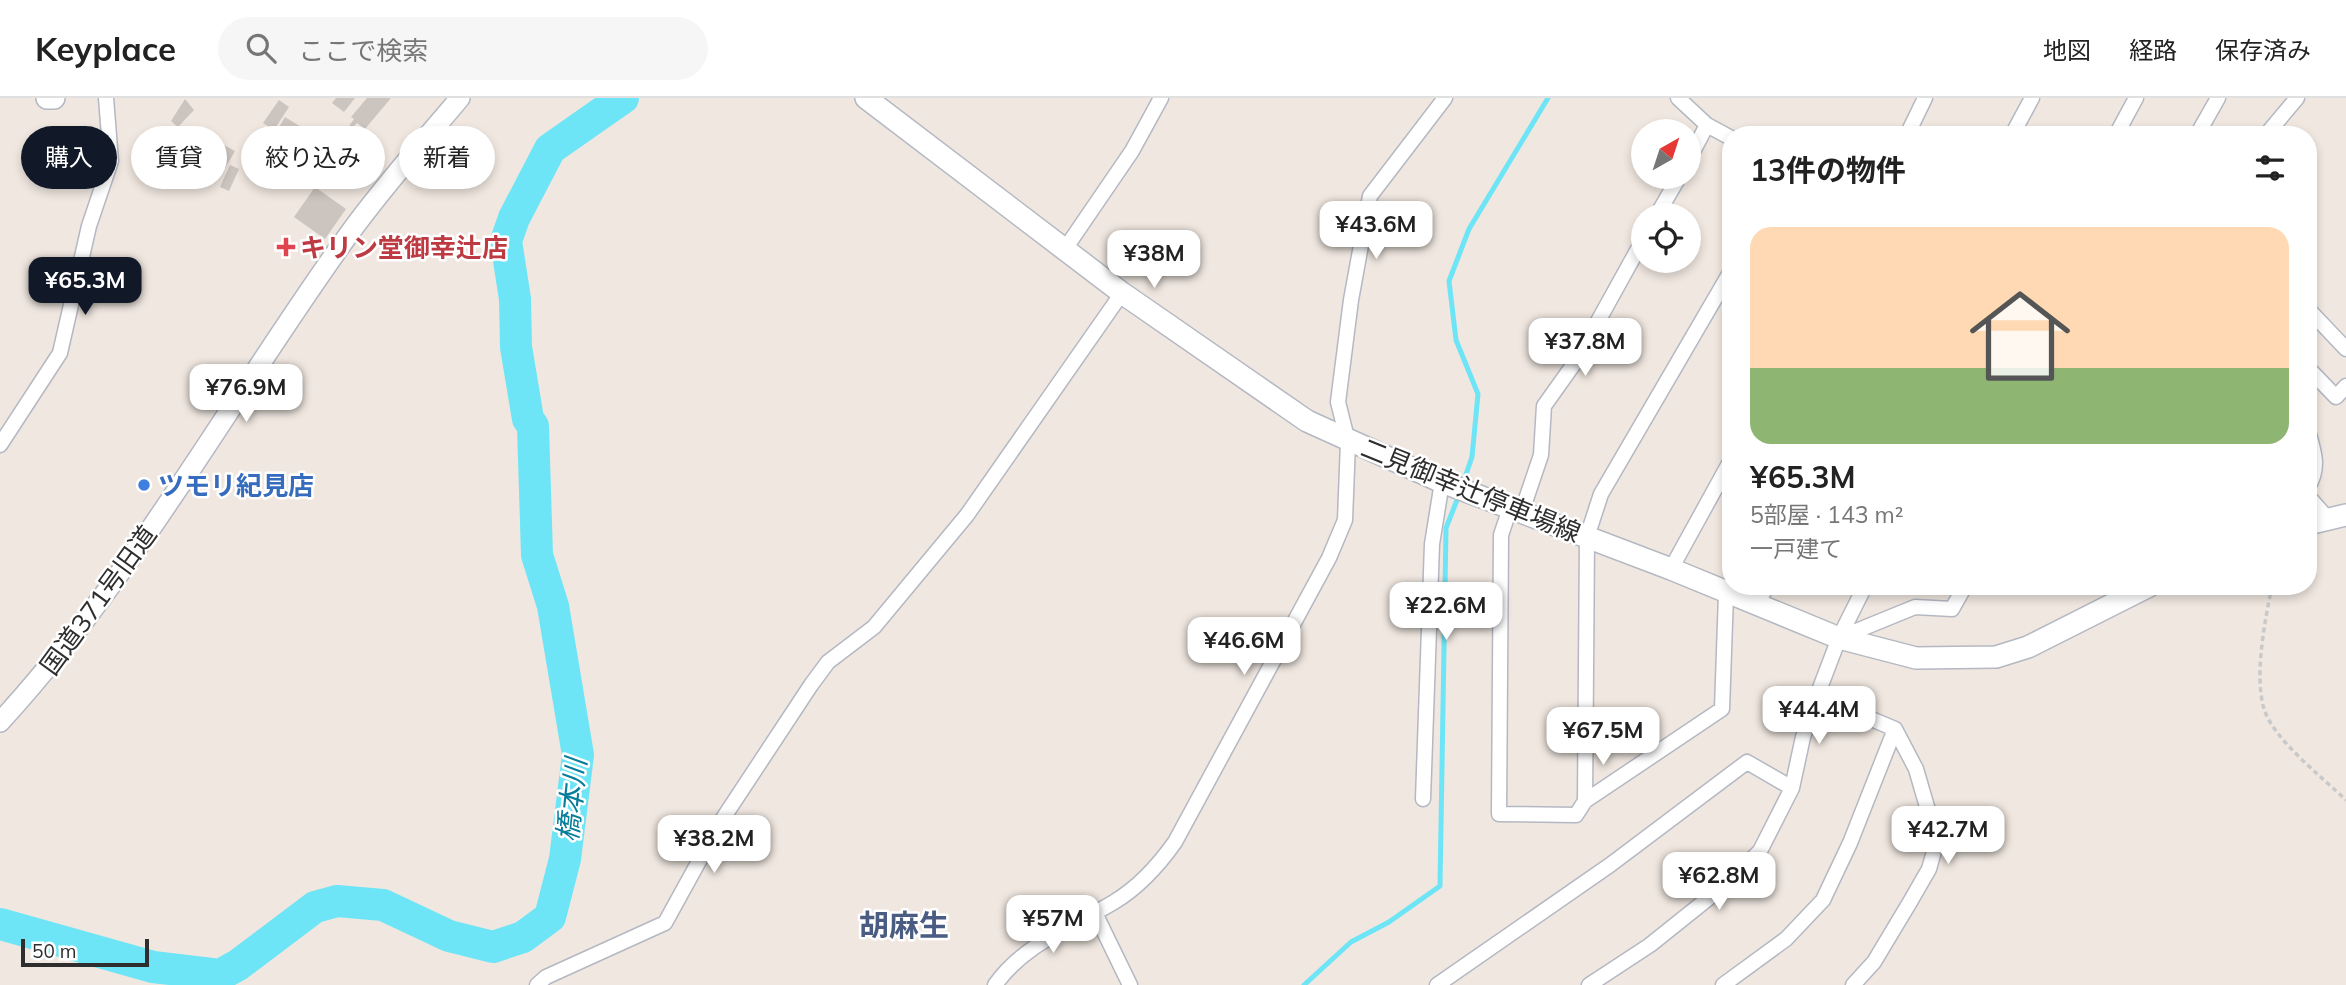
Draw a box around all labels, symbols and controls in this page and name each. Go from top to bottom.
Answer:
search box [218,17,708,80]
text: Keyplace [35,28,176,69]
icon: search [242,29,280,67]
text: ここで検索 [298,34,428,67]
text: 地図 [2043,35,2091,65]
text: 経路 [2129,35,2177,65]
text: 保存済み [2215,35,2311,65]
north arrow [1631,119,1701,189]
map controls [1631,119,1701,273]
chip: 購入 [21,126,117,189]
chip: 賃貸 [131,126,227,189]
chip: 絞り込み [241,126,385,189]
chip: 新着 [399,126,495,189]
icon: filters [2251,149,2289,187]
text: 13件の物件 [1750,151,1906,189]
pin: ¥43.6M [1319,202,1433,261]
button: locate [1631,203,1701,273]
text: ¥43.6M [1336,209,1416,238]
pin: ¥38M [1113,230,1195,290]
place label: キリン堂御幸辻店 [300,231,508,264]
text: ¥38M [1123,238,1185,267]
marker: キリン堂御幸辻店 [278,239,294,255]
pin: ¥65.3M [28,258,142,317]
text: ¥65.3M [45,265,125,294]
icon: home [1957,273,2083,399]
pin: ¥37.8M [1528,318,1642,378]
text: ¥37.8M [1545,326,1625,355]
pin: ¥76.9M [189,364,303,424]
text: ¥76.9M [206,372,286,401]
street label: 二見御幸辻停車場線 [1356,431,1586,549]
text: ¥65.3M [1750,458,1856,496]
place label: ツモリ紀見店 [158,469,314,502]
marker: ツモリ紀見店 [136,477,152,493]
text: 5部屋 · 143 m² [1750,500,1903,529]
street label: 国道371号旧道 [33,519,163,681]
text: 一戸建て [1750,534,1842,563]
pin: ¥22.6M [1389,582,1503,642]
text: ¥22.6M [1406,590,1486,619]
pin: ¥46.6M [1187,618,1301,677]
text: ¥46.6M [1204,625,1284,654]
pin: ¥44.4M [1762,686,1876,746]
text: ¥44.4M [1779,694,1859,723]
pin: ¥67.5M [1546,708,1660,767]
text: ¥67.5M [1563,715,1643,744]
water label: 橋本川 [549,753,593,844]
pin: ¥42.7M [1891,806,2005,866]
text: ¥42.7M [1908,814,1988,843]
pin: ¥38.2M [657,816,771,875]
text: ¥38.2M [674,823,754,852]
pin: ¥62.8M [1662,852,1776,912]
text: ¥62.8M [1679,860,1759,889]
pin: ¥57M [1012,896,1094,955]
text: ¥57M [1022,903,1084,932]
district label: 胡麻生 [859,906,949,944]
scale bar [21,936,149,968]
text: 50 m [32,939,76,963]

